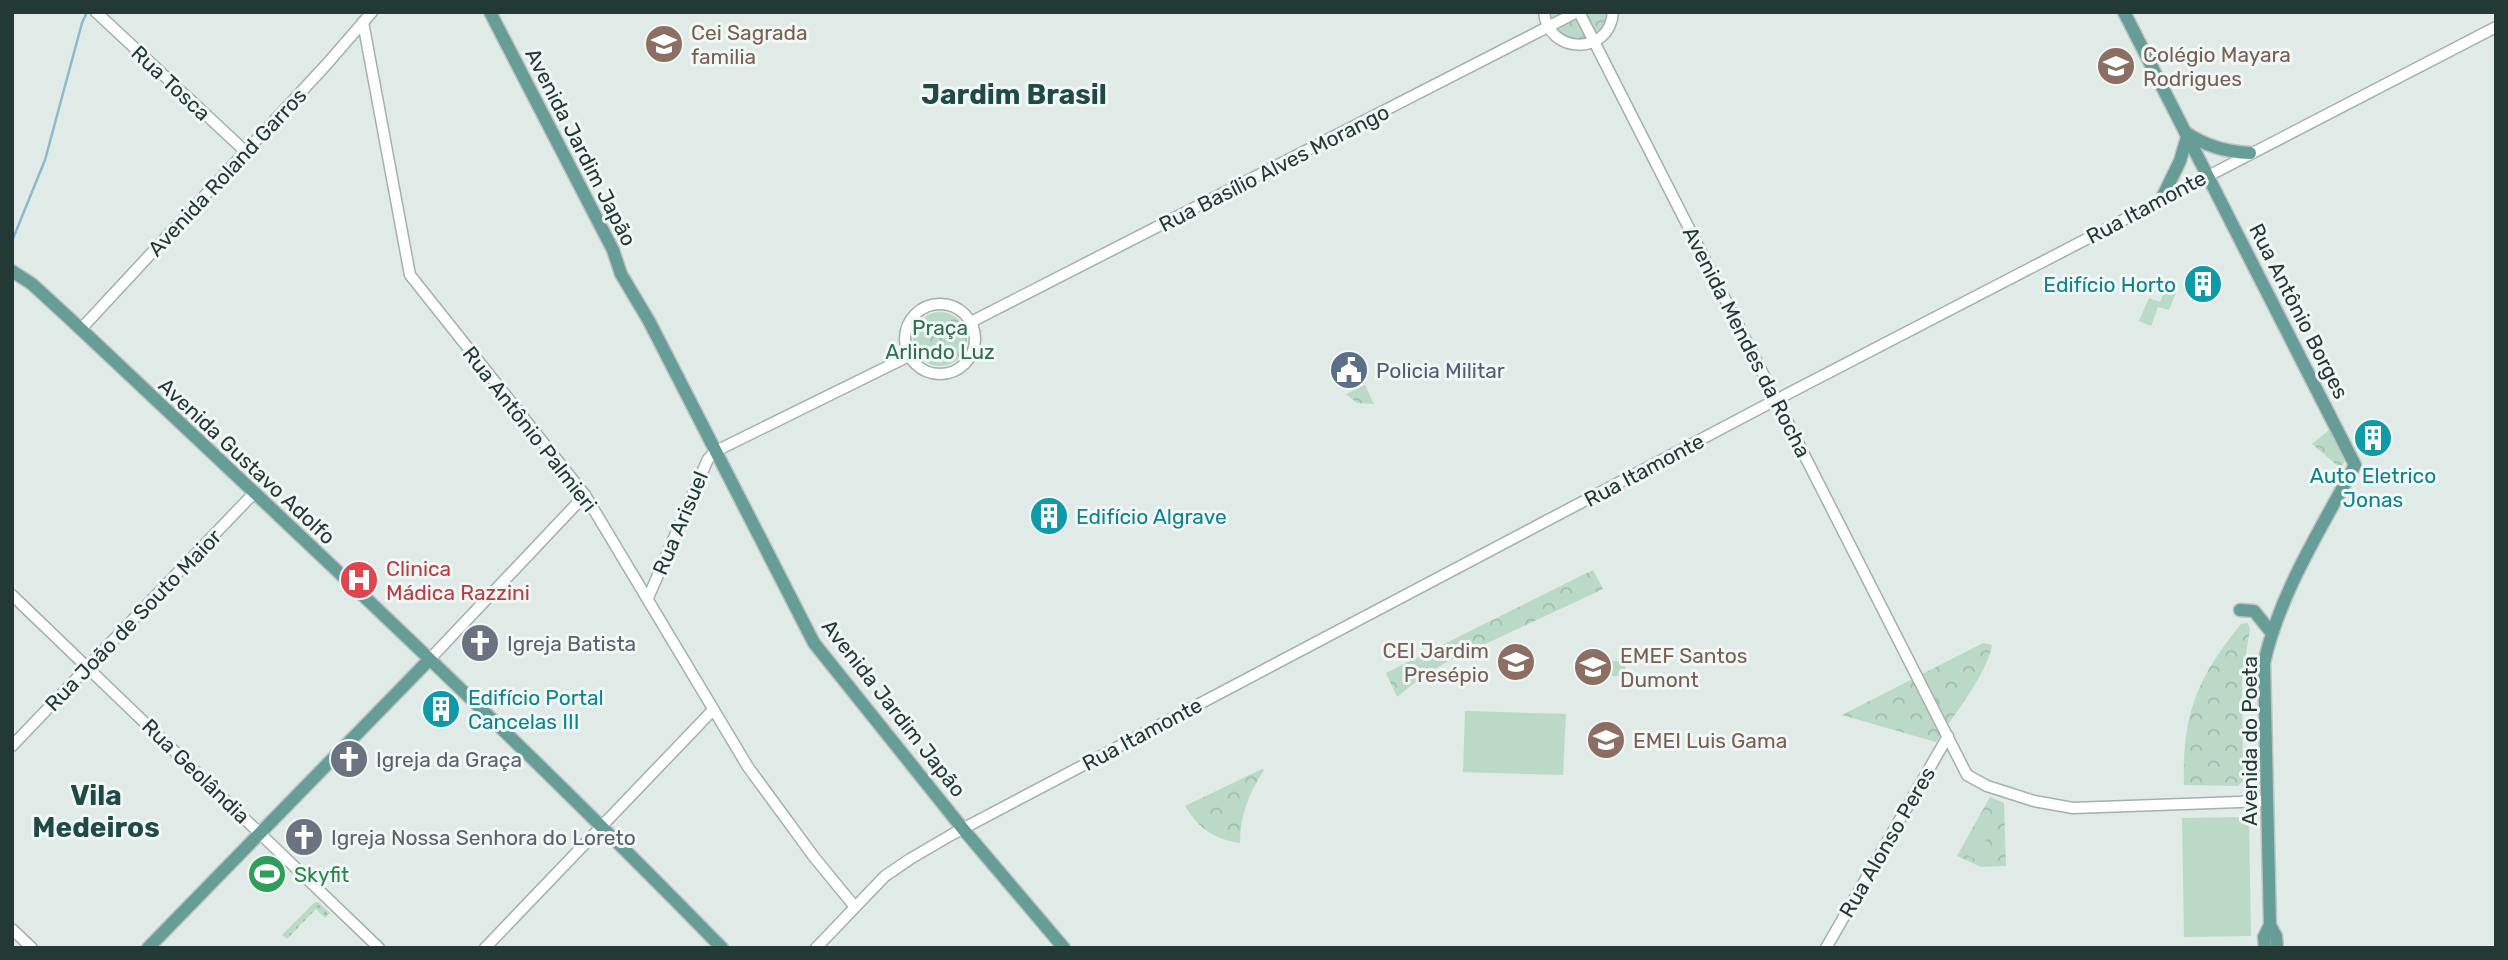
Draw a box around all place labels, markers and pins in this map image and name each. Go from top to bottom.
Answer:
place label: Cei Sagrada familia [691,20,808,69]
school or university icon: Cei Sagrada familia [643,23,685,65]
place label: Colégio Mayara Rodrigues [2143,42,2291,91]
school or university icon: Colégio Mayara Rodrigues [2095,45,2137,87]
building icon: Edifício Horto [2182,263,2224,305]
place label: Edifício Horto [2043,272,2176,297]
public building icon: Policia Militar [1328,349,1370,391]
place label: Policia Militar [1376,358,1505,383]
building icon: Auto Eletrico Jonas [2352,417,2394,459]
place label: Auto Eletrico Jonas [2310,463,2436,512]
building icon: Edifício Algrave [1028,495,1070,537]
place label: Edifício Algrave [1076,504,1227,529]
place label: Clinica Mádica Razzini [386,556,530,605]
hospital icon: Clinica Mádica Razzini [338,559,380,601]
church icon: Igreja Batista [459,622,501,664]
place label: Igreja Batista [507,631,636,656]
place label: CEI Jardim Presépio [1383,638,1489,687]
school or university icon: CEI Jardim Presépio [1495,641,1537,683]
place label: EMEF Santos Dumont [1620,643,1747,692]
school or university icon: EMEF Santos Dumont [1572,646,1614,688]
place label: Edifício Portal Cancelas III [468,685,604,734]
building icon: Edifício Portal Cancelas III [420,688,462,730]
school or university icon: EMEI Luis Gama [1585,719,1627,761]
place label: EMEI Luis Gama [1633,728,1787,753]
church icon: Igreja da Graça [328,738,370,780]
place label: Igreja da Graça [376,747,522,772]
church icon: Igreja Nossa Senhora do Loreto [283,816,325,858]
place label: Igreja Nossa Senhora do Loreto [331,825,636,850]
sports icon: Skyfit [246,853,288,895]
place label: Skyfit [294,862,349,887]

